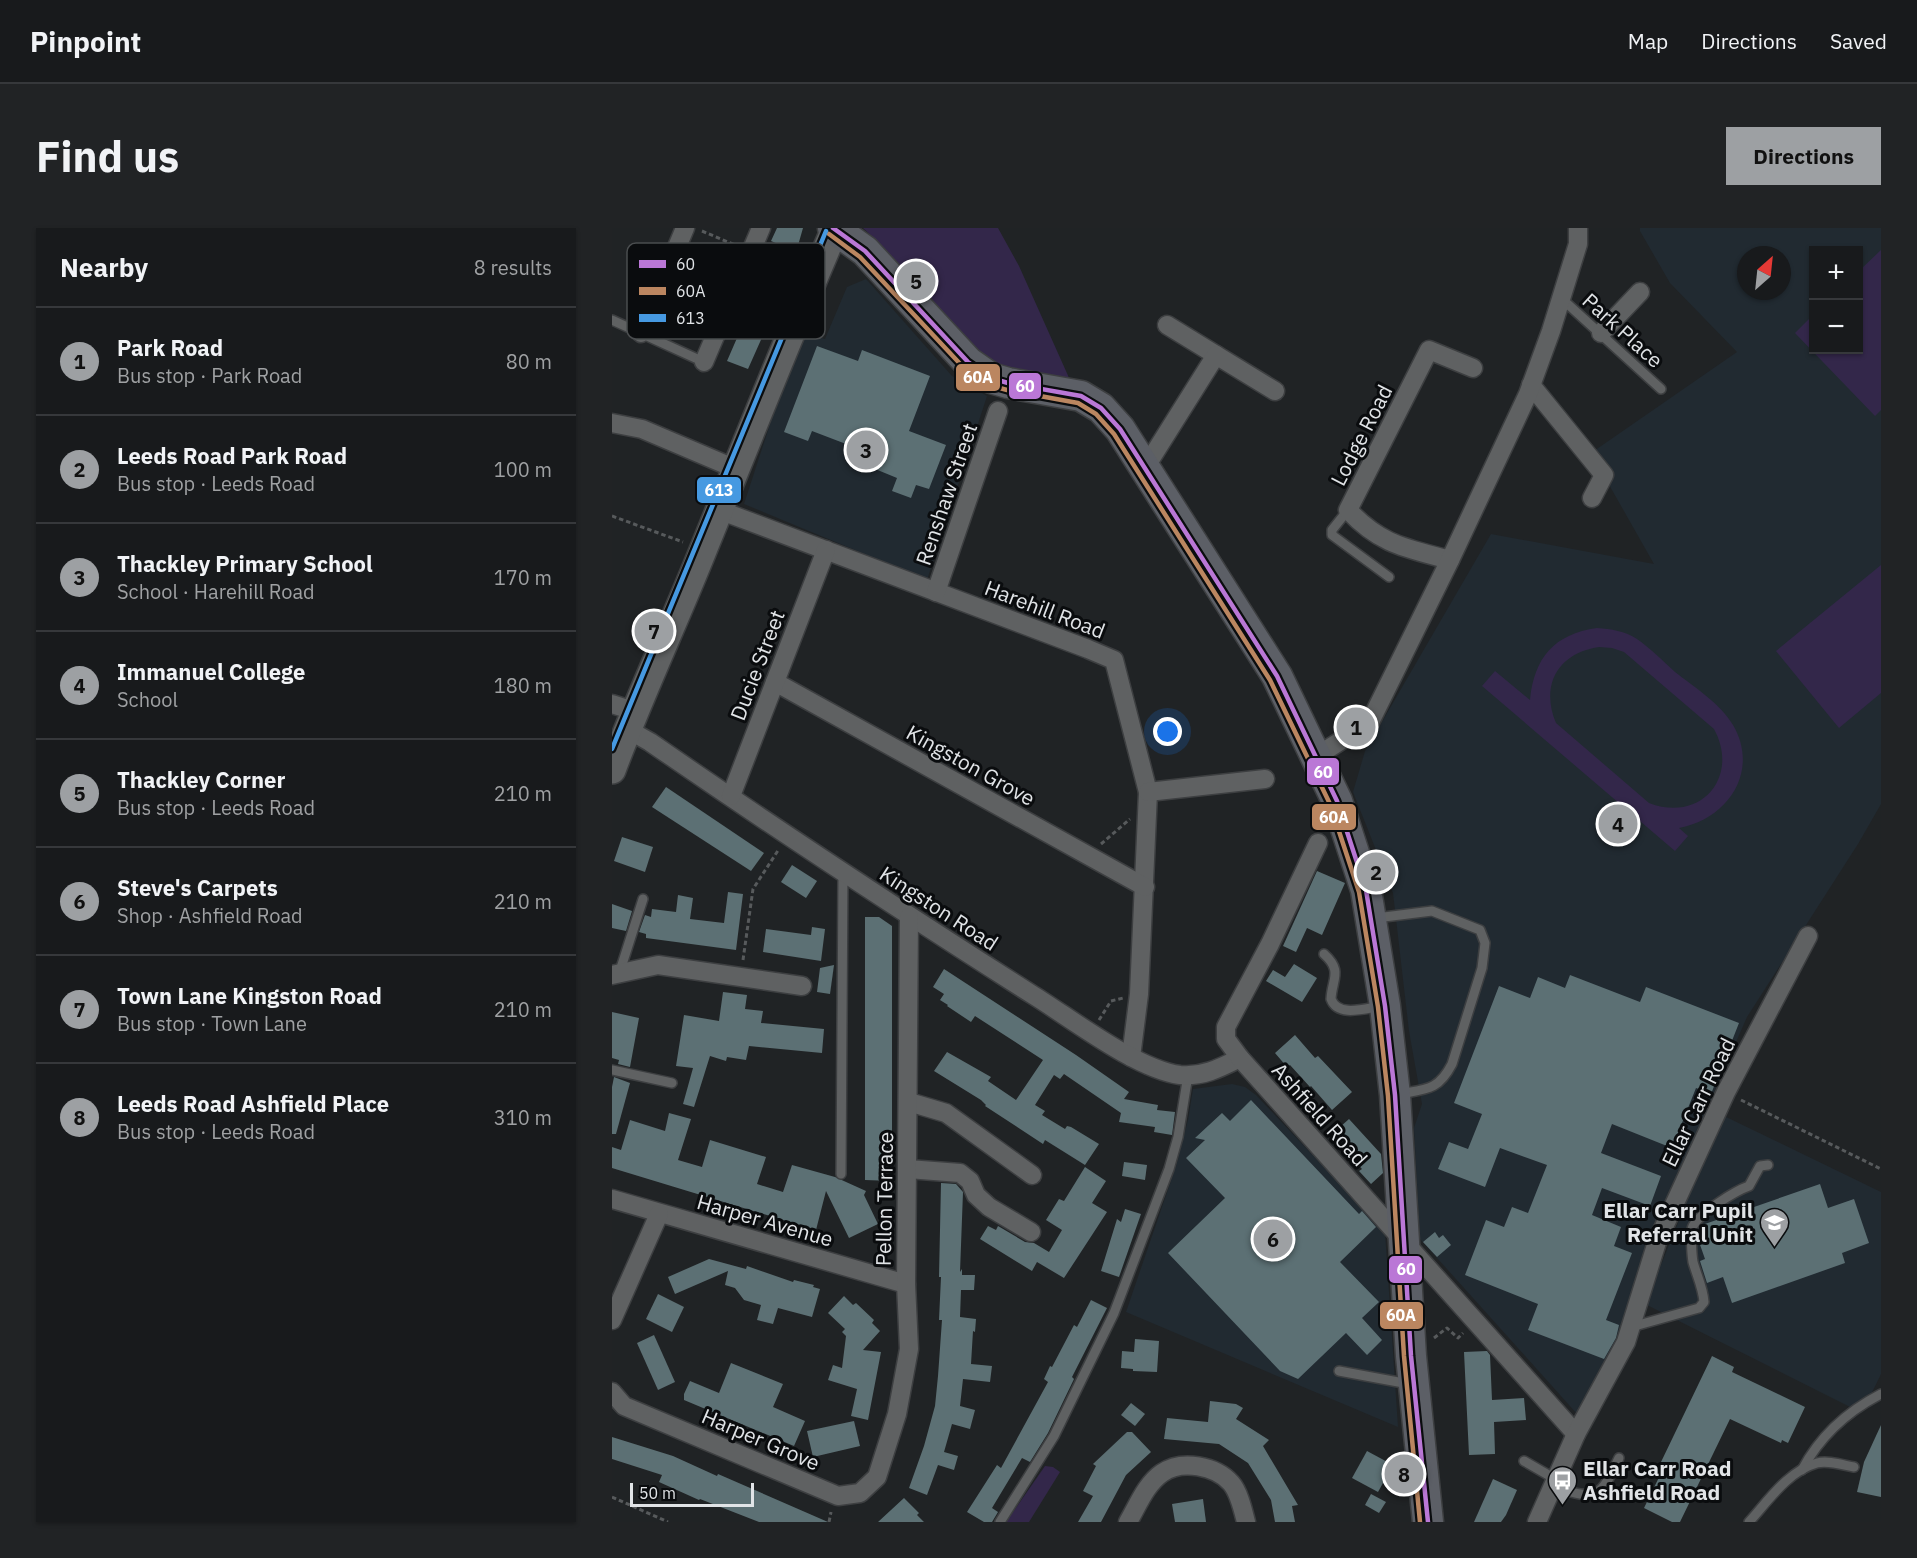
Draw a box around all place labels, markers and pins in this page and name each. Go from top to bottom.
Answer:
pin: 5 [896,259,936,304]
pin: 3 [846,428,886,472]
pin: 7 [634,608,674,654]
pin: 1 [1336,704,1376,750]
pin: 4 [1598,802,1638,846]
pin: 2 [1356,850,1395,894]
place label: Ellar Carr Pupil Referral Unit [1603,1196,1753,1248]
school or university icon: Ellar Carr Pupil Referral Unit [1758,1206,1790,1248]
pin: 6 [1254,1216,1292,1262]
pin: 8 [1384,1452,1424,1496]
place label: Ellar Carr Road Ashfield Road [1583,1454,1732,1506]
bus stop icon: Ellar Carr Road Ashfield Road [1546,1464,1578,1506]

